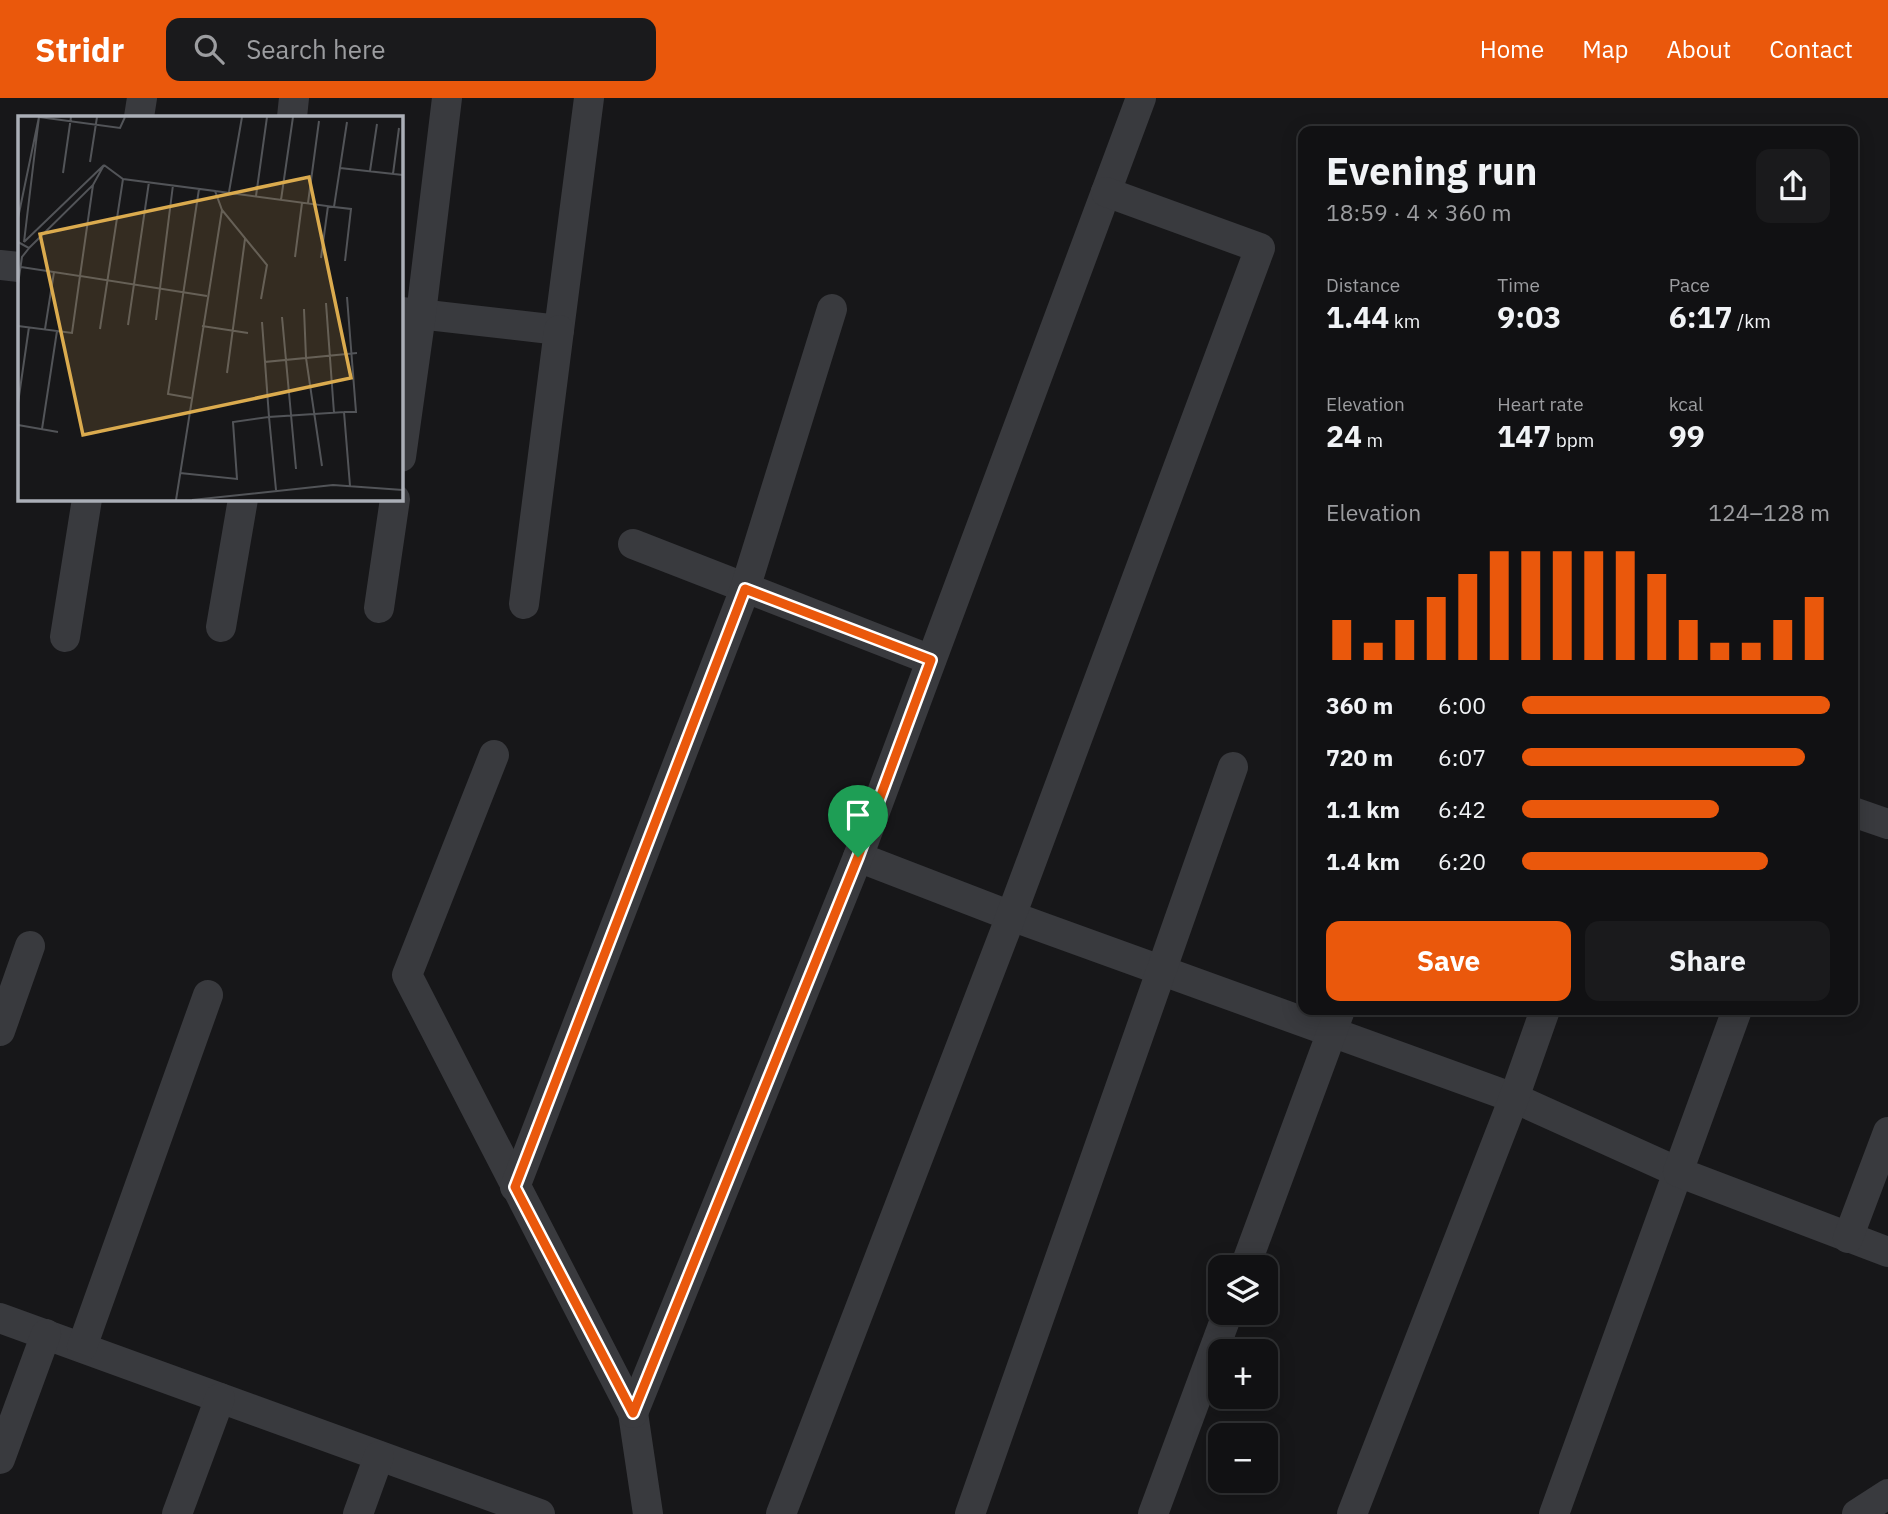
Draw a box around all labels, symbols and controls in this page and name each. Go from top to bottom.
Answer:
search box [166,18,656,81]
text: Stridr [35,28,124,71]
icon: search [190,30,228,68]
text: Search here [246,32,386,66]
text: Home [1480,33,1544,65]
text: Map [1582,33,1628,65]
text: About [1666,33,1731,65]
text: Contact [1769,33,1853,65]
inset map [18,116,402,500]
text: Evening run [1326,146,1537,195]
button: share [1756,149,1830,223]
text: 18:59 · 4 × 360 m [1326,197,1512,227]
text: Distance [1326,273,1400,297]
text: Time [1497,273,1540,297]
text: Pace [1669,273,1710,297]
text: 1.44 [1326,297,1389,336]
text: 9:03 [1497,297,1561,336]
text: 6:17 [1669,297,1733,336]
text: km [1389,309,1420,333]
text: /km [1733,309,1771,333]
text: Elevation [1326,392,1405,416]
text: Heart rate [1497,392,1584,416]
text: kcal [1669,392,1703,416]
text: 24 [1326,416,1362,455]
text: 147 [1497,416,1551,455]
text: 99 [1669,416,1705,455]
text: m [1362,428,1383,452]
text: bpm [1551,428,1594,452]
text: Elevation [1326,497,1421,527]
text: 124–128 m [1708,497,1830,527]
text: 360 m [1326,690,1393,720]
text: 6:00 [1438,690,1486,720]
text: 720 m [1326,742,1393,772]
text: 6:07 [1438,742,1486,772]
pin [828,785,888,857]
text: 1.1 km [1326,794,1400,824]
text: 6:42 [1438,794,1486,824]
icon: arrive [839,796,877,834]
text: 1.4 km [1326,846,1400,876]
text: 6:20 [1438,846,1486,876]
button: Save [1326,921,1571,1001]
button: Share [1585,921,1830,1001]
map controls [1208,1255,1278,1493]
button: layers [1208,1255,1278,1325]
button: + [1208,1339,1278,1409]
button: − [1208,1423,1278,1493]

